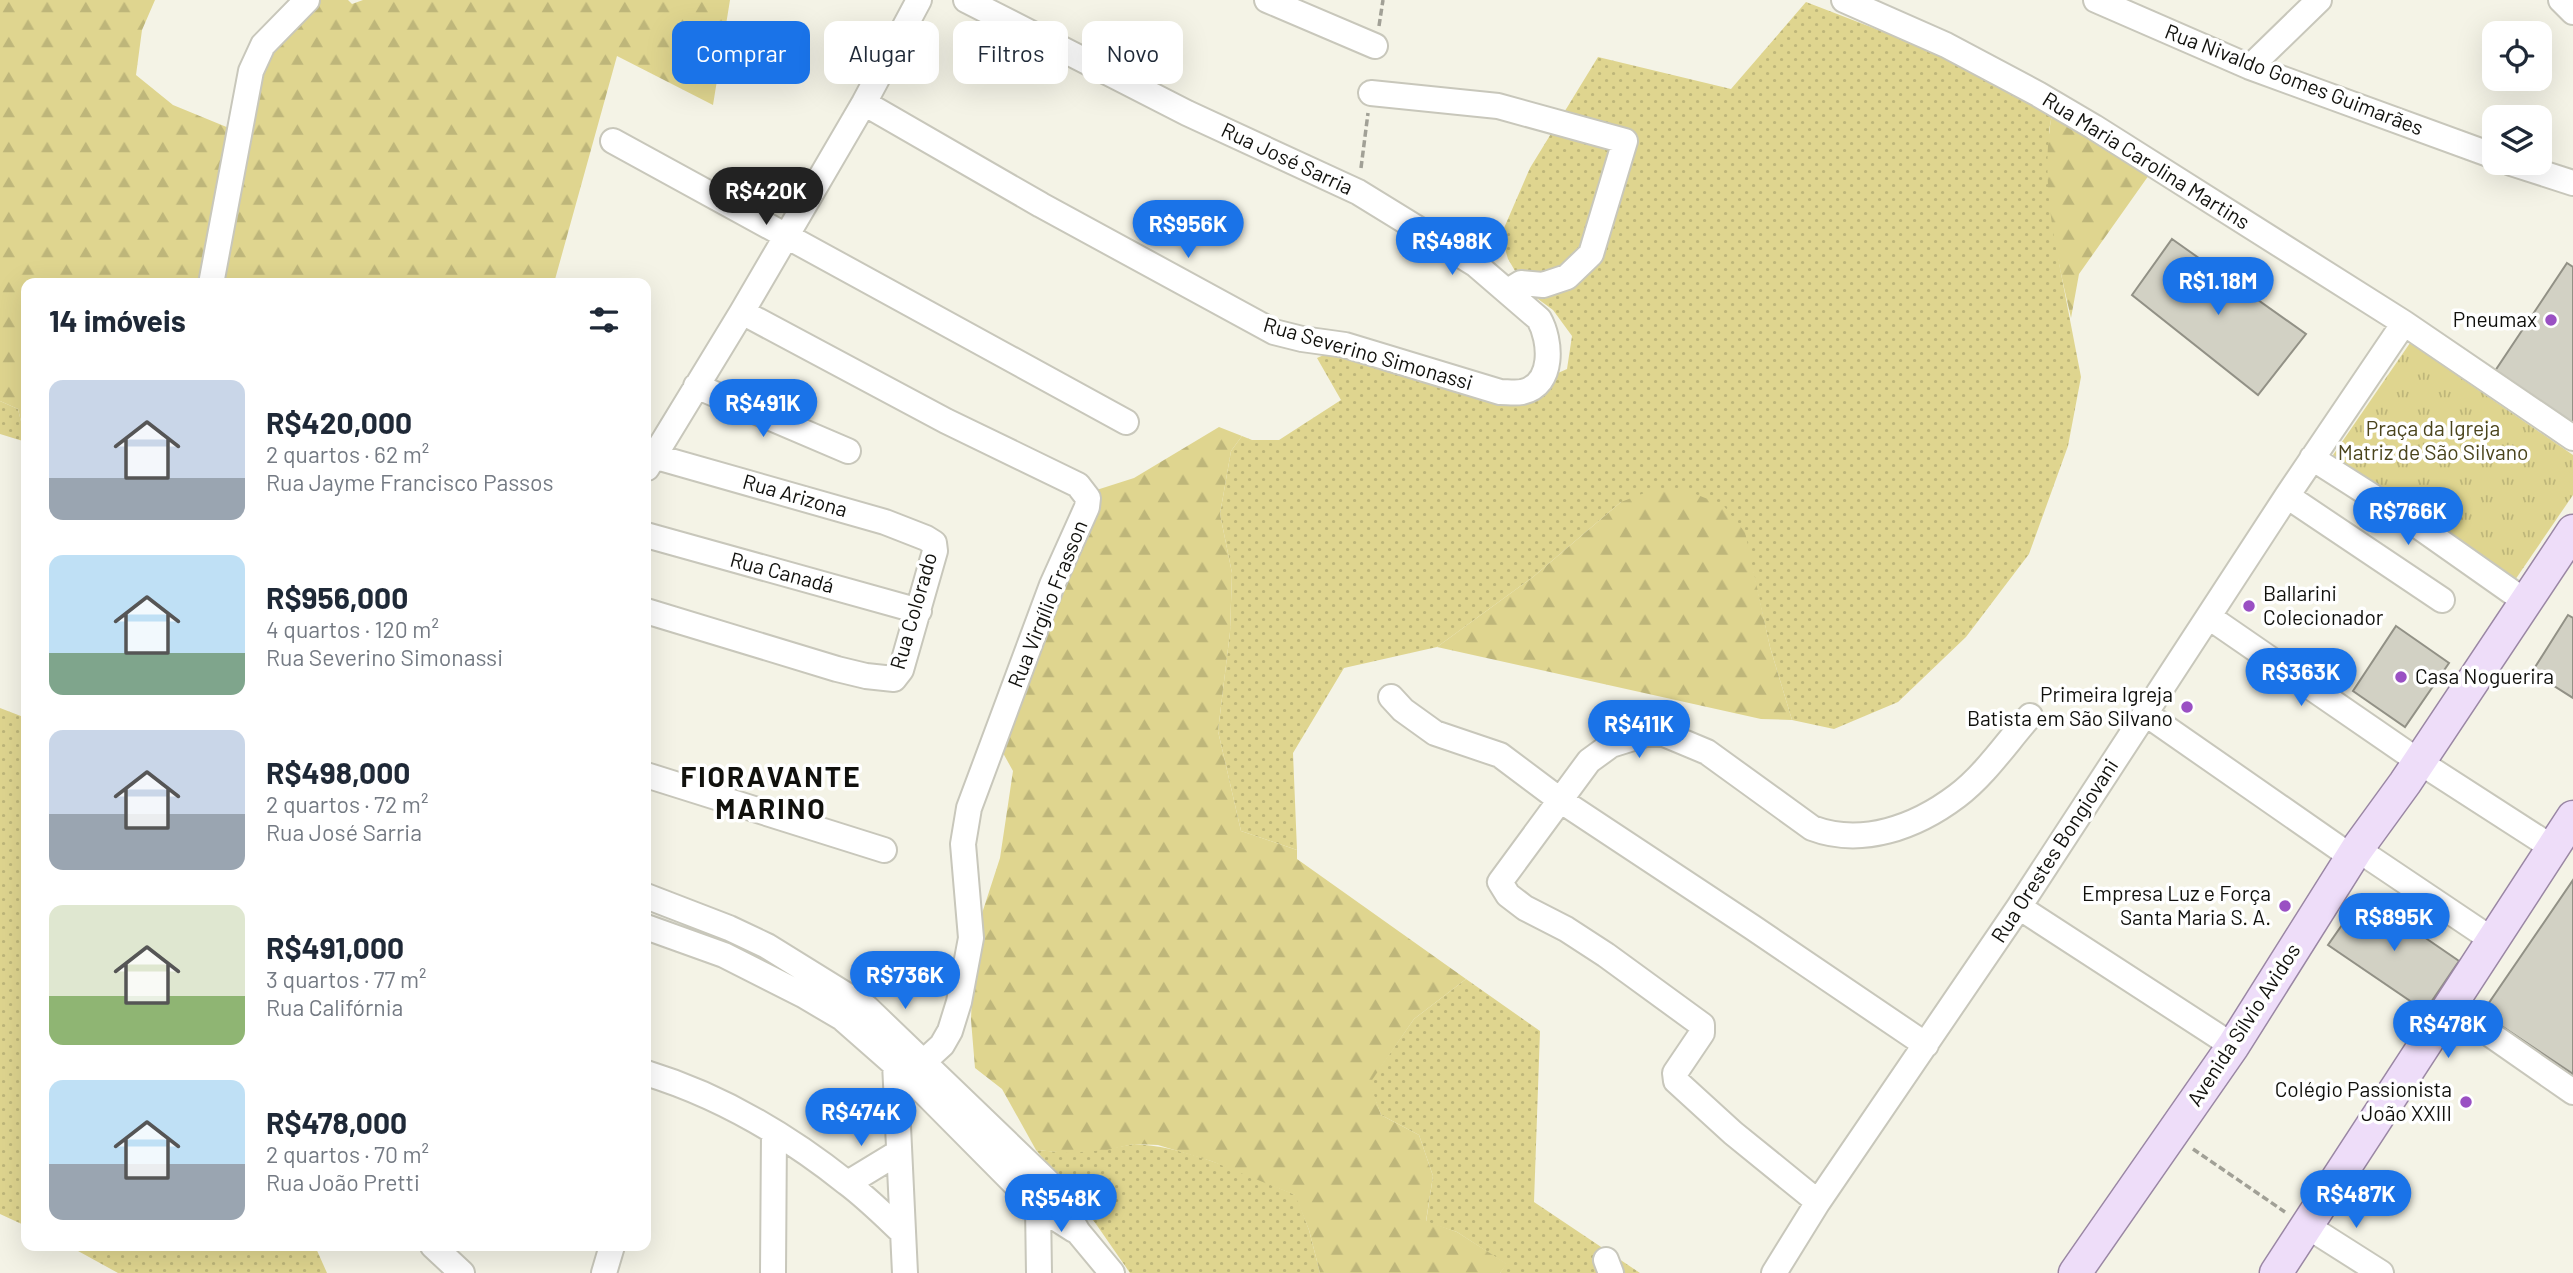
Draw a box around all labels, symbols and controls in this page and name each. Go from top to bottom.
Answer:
street label: Rua Nivaldo Gomes Guimarães [2162,18,2427,139]
chip: Comprar [672,21,810,84]
chip: Alugar [824,21,939,84]
chip: Filtros [953,21,1068,84]
chip: Novo [1082,21,1183,84]
map controls [2482,21,2552,175]
button: locate [2482,21,2552,91]
street label: Rua Maria Carolina Martins [2039,86,2255,234]
button: layers [2482,105,2552,175]
street label: Rua José Sarria [1218,116,1357,199]
pin: R$420K [709,168,823,227]
text: R$420K [725,176,807,204]
pin: R$956K [1131,201,1245,260]
text: R$956K [1149,209,1227,237]
pin: R$498K [1395,218,1509,277]
text: R$498K [1412,226,1492,254]
pin: R$1.18M [2153,258,2283,317]
text: R$1.18M [2179,266,2257,294]
icon: filters [585,301,623,339]
text: 14 imóveis [49,302,186,338]
place label: Pneumax [2453,306,2537,331]
street label: Rua Severino Simonassi [1261,311,1476,394]
marker: Pneumax [2543,312,2559,328]
pin: R$491K [706,380,820,439]
text: R$491K [725,388,801,416]
text: R$420,000 [266,404,412,440]
icon: home [105,408,189,492]
park label: Praça da Igreja Matriz de São Silvano [2338,415,2528,464]
text: 2 quartos · 62 m² [266,440,429,468]
text: Rua Jayme Francisco Passos [266,468,554,496]
street label: Rua Arizona [740,468,851,521]
pin: R$766K [2351,488,2465,547]
text: R$766K [2369,496,2447,524]
street label: Rua Virgílio Frasson [1002,516,1092,691]
street label: Rua Canadá [728,546,837,597]
street label: Rua Colorado [884,549,941,672]
text: R$956,000 [266,579,408,615]
place label: Ballarini Colecionador [2263,580,2384,629]
icon: home [105,583,189,667]
marker: Ballarini Colecionador [2241,598,2257,614]
text: 4 quartos · 120 m² [266,615,439,643]
text: Rua Severino Simonassi [266,643,503,671]
pin: R$363K [2244,648,2358,708]
text: R$363K [2262,657,2340,685]
place label: Casa Noguerira [2415,663,2554,688]
marker: Casa Noguerira [2393,669,2409,685]
place label: Primeira Igreja Batista em São Silvano [1967,681,2173,730]
marker: Primeira Igreja Batista em São Silvano [2179,699,2195,715]
pin: R$411K [1582,700,1696,760]
text: R$411K [1604,709,1674,737]
text: R$498,000 [266,754,410,790]
street label: Rua Orestes Bongiovani [1985,754,2123,947]
icon: home [105,758,189,842]
district label: FIORAVANTE MARINO [680,759,862,825]
text: 2 quartos · 72 m² [266,790,428,818]
text: Rua José Sarria [266,818,422,846]
place label: Empresa Luz e Força Santa Maria S. A. [2082,880,2271,929]
pin: R$895K [2337,894,2451,953]
marker: Empresa Luz e Força Santa Maria S. A. [2277,898,2293,914]
text: R$895K [2355,902,2433,930]
text: R$491,000 [266,929,404,965]
icon: home [105,933,189,1017]
street label: Avenida Sílvio Avidos [2181,938,2305,1110]
pin: R$736K [848,951,962,1011]
text: R$736K [866,960,944,988]
text: 3 quartos · 77 m² [266,965,426,993]
text: Rua Califórnia [266,993,403,1021]
pin: R$478K [2391,1000,2505,1060]
text: R$478K [2409,1009,2487,1037]
place label: Colégio Passionista João XXIII [2275,1076,2452,1125]
pin: R$474K [804,1088,918,1148]
marker: Colégio Passionista João XXIII [2458,1094,2474,1110]
text: R$474K [821,1097,901,1125]
text: R$478,000 [266,1104,407,1140]
icon: home [105,1108,189,1192]
text: 2 quartos · 70 m² [266,1140,429,1168]
text: Rua João Pretti [266,1168,420,1196]
pin: R$487K [2299,1170,2413,1230]
pin: R$548K [1004,1174,1118,1234]
text: R$487K [2316,1179,2396,1207]
text: R$548K [1021,1183,1101,1211]

